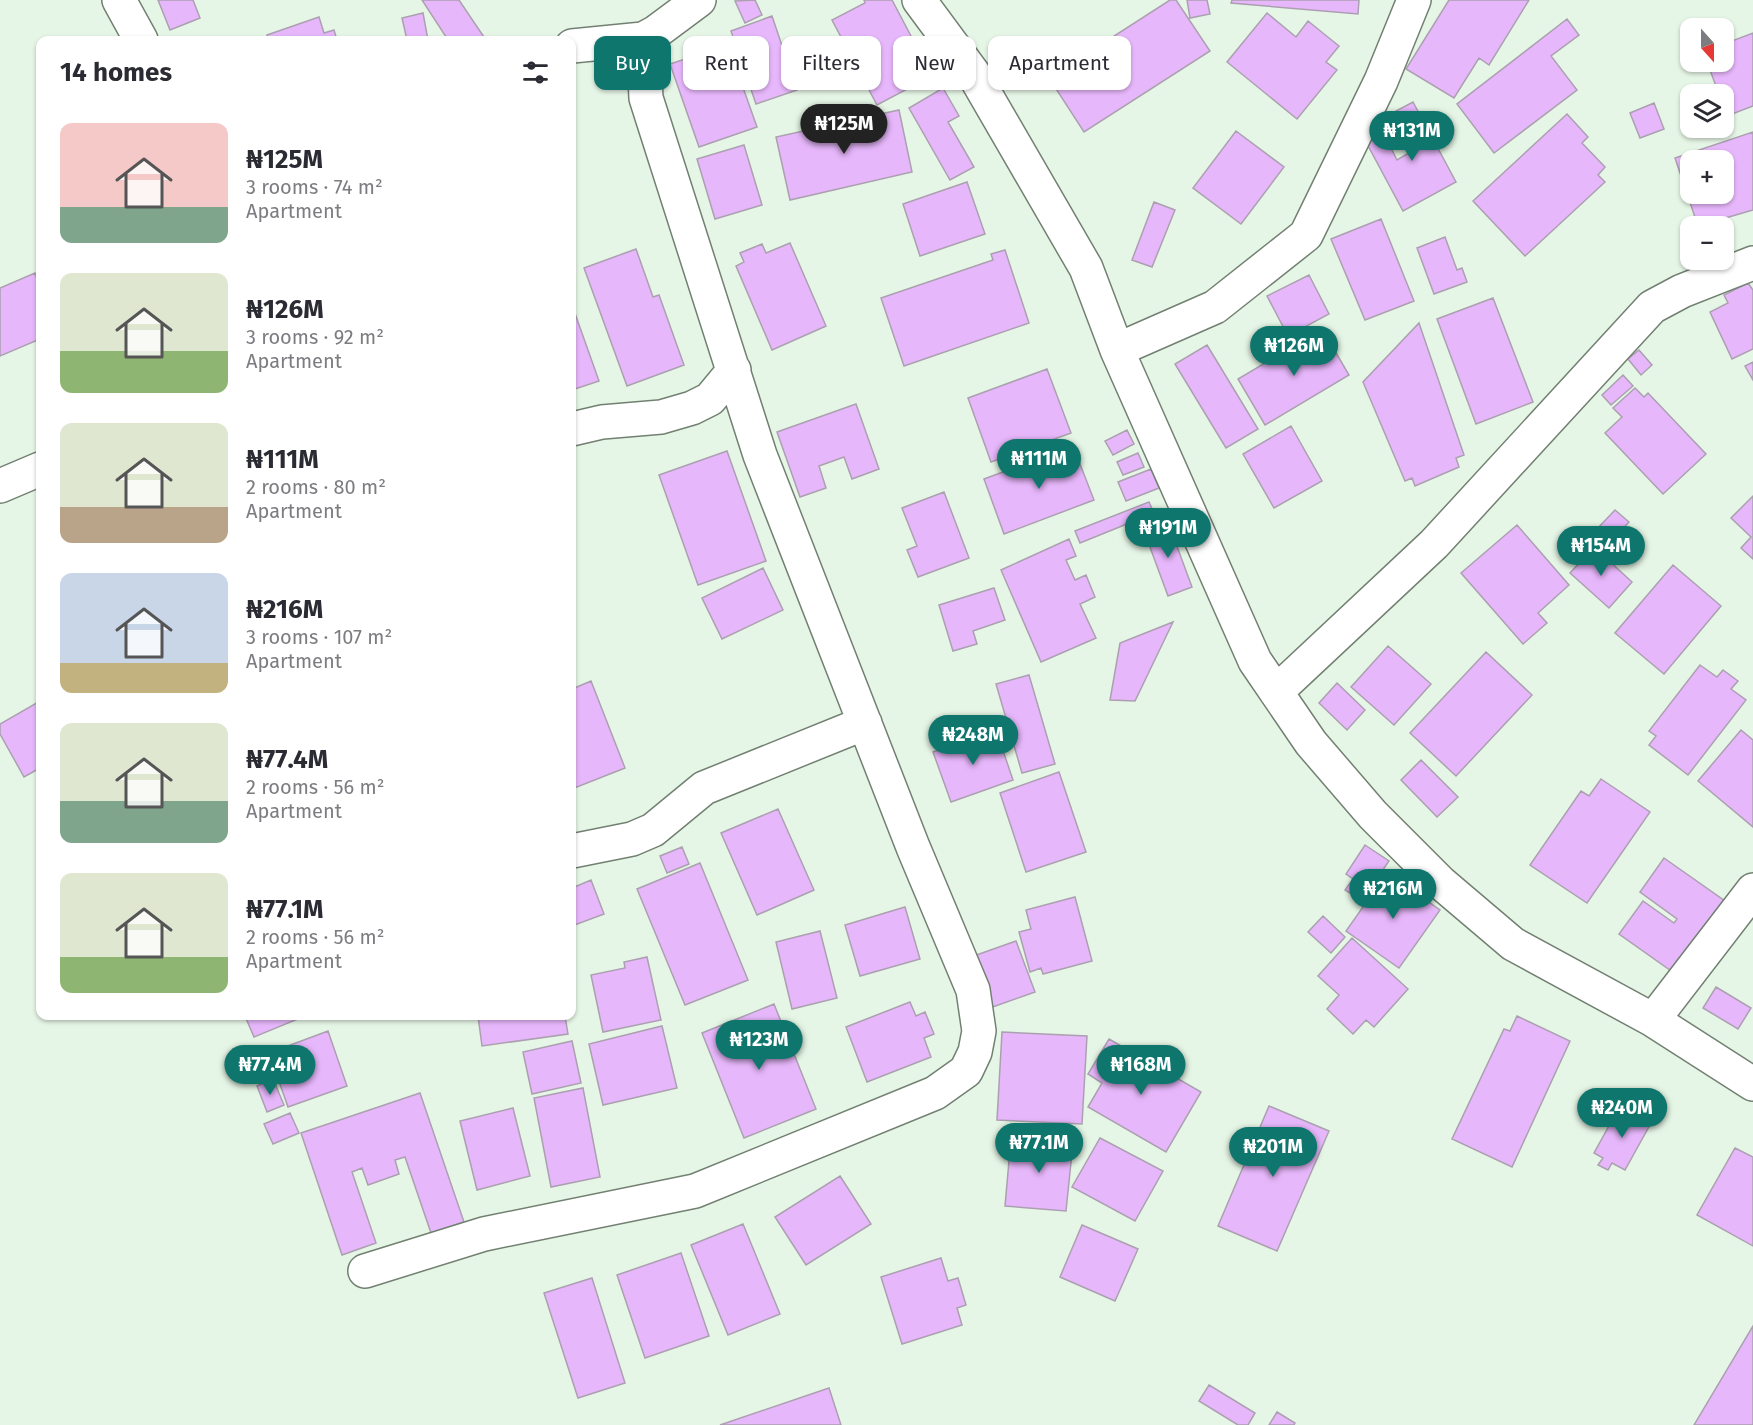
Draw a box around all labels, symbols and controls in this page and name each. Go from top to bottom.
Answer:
north arrow [1680,18,1734,72]
map controls [1680,18,1734,270]
chip: Buy [594,36,671,90]
chip: Rent [683,36,769,90]
chip: Filters [781,36,881,90]
chip: New [893,36,976,90]
chip: Apartment [988,36,1131,90]
icon: filters [519,56,552,89]
text: 14 homes [60,57,172,88]
button: layers [1680,84,1734,138]
pin: ₦125M [802,104,886,155]
text: ₦125M [814,111,874,135]
pin: ₦131M [1370,111,1454,162]
text: ₦131M [1383,118,1441,142]
text: ₦125M [246,144,323,175]
icon: home [108,147,180,219]
button: + [1680,150,1734,204]
text: 3 rooms · 74 m² [246,175,383,199]
text: Apartment [246,199,342,223]
button: − [1680,216,1734,270]
text: ₦126M [246,294,324,325]
icon: home [108,297,180,369]
text: 3 rooms · 92 m² [246,325,384,349]
pin: ₦126M [1252,326,1336,377]
text: ₦126M [1264,333,1324,357]
text: Apartment [246,349,342,373]
pin: ₦111M [997,439,1081,490]
text: ₦111M [246,444,319,475]
text: ₦111M [1011,446,1067,470]
icon: home [108,447,180,519]
text: 2 rooms · 80 m² [246,475,386,499]
text: Apartment [246,499,342,523]
pin: ₦191M [1126,508,1210,559]
text: ₦191M [1139,515,1197,539]
pin: ₦154M [1559,526,1643,577]
text: ₦154M [1571,533,1631,557]
text: ₦216M [246,594,323,625]
icon: home [108,597,180,669]
text: 3 rooms · 107 m² [246,625,392,649]
text: Apartment [246,649,342,673]
pin: ₦248M [931,715,1015,766]
text: ₦248M [942,722,1004,746]
text: ₦77.4M [246,744,328,775]
icon: home [108,747,180,819]
text: 2 rooms · 56 m² [246,775,385,799]
text: Apartment [246,799,342,823]
pin: ₦216M [1351,869,1435,920]
text: ₦216M [1363,876,1423,900]
text: ₦77.1M [246,894,324,925]
icon: home [108,897,180,969]
text: 2 rooms · 56 m² [246,925,385,949]
text: Apartment [246,949,342,973]
pin: ₦123M [717,1020,801,1071]
text: ₦123M [730,1027,788,1051]
pin: ₦77.4M [221,1045,319,1096]
pin: ₦168M [1099,1045,1183,1096]
text: ₦77.4M [238,1052,302,1076]
text: ₦168M [1110,1052,1172,1076]
pin: ₦240M [1580,1088,1664,1139]
text: ₦240M [1591,1095,1653,1119]
pin: ₦77.1M [990,1123,1088,1174]
pin: ₦201M [1231,1127,1315,1178]
text: ₦77.1M [1009,1130,1069,1154]
text: ₦201M [1243,1134,1303,1158]

